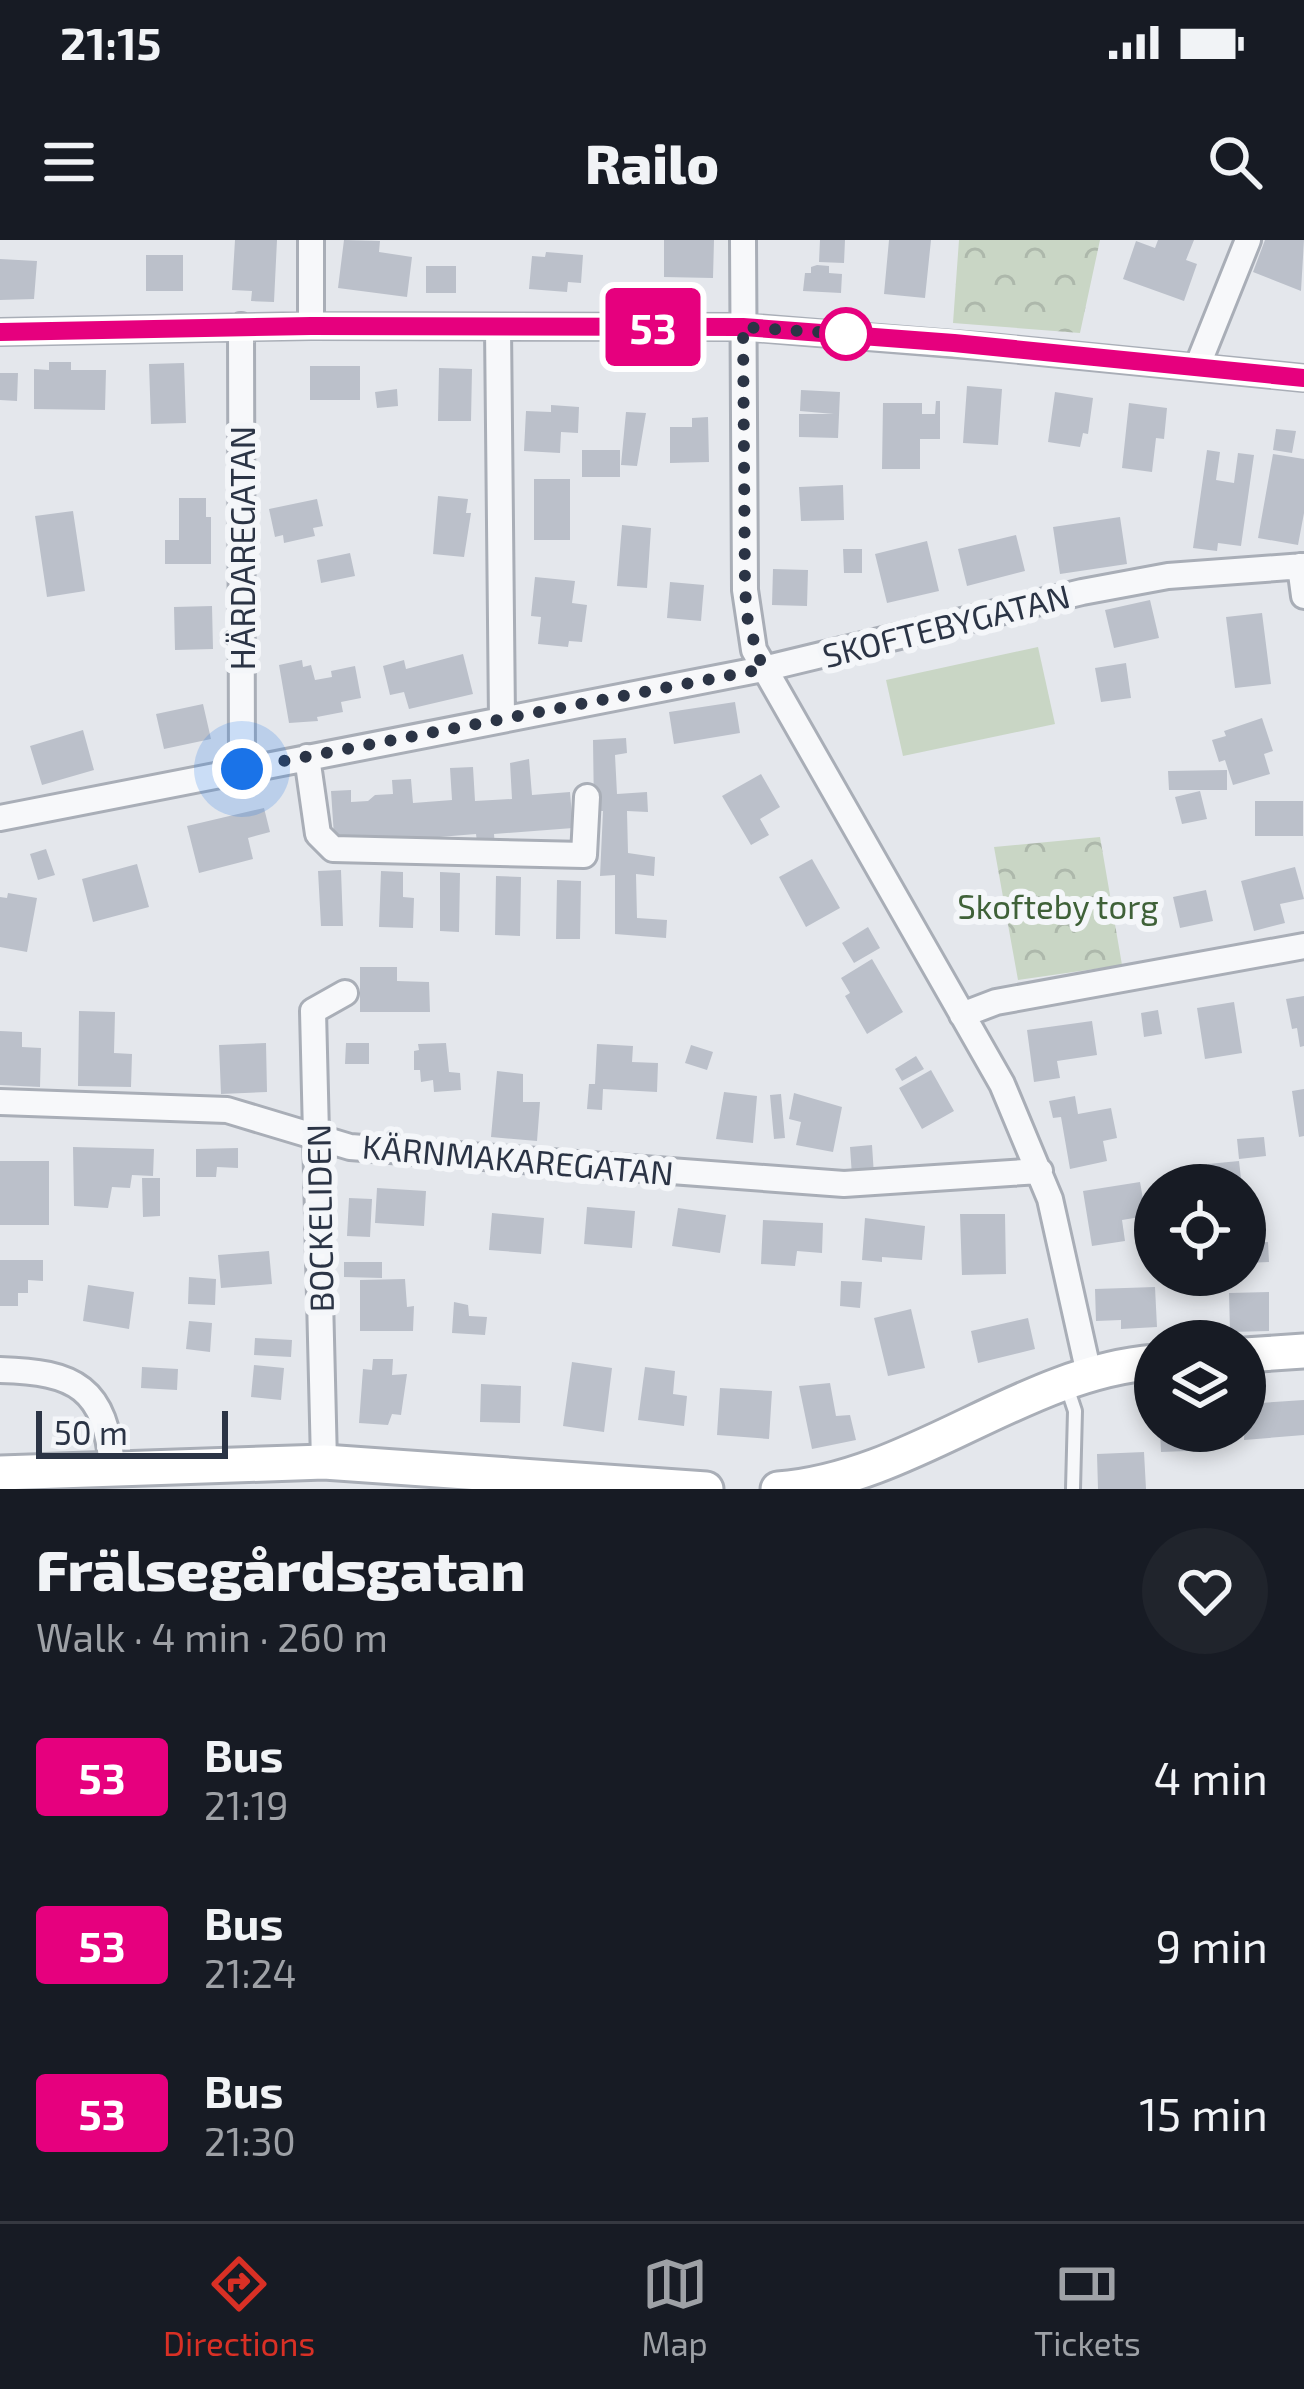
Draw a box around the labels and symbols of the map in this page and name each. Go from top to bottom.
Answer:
line badge: 53 [599,288,707,366]
unlabelled marker [821,309,871,359]
street label: HÄRDAREGATAN [222,426,262,670]
street label: SKOFTEBYGATAN [818,575,1074,675]
your location [212,739,272,799]
park label: Skofteby torg [957,886,1159,926]
street label: BOCKELIDEN [297,1123,341,1313]
street label: KÄRNMAKAREGATAN [361,1125,675,1193]
scale bar [36,1405,228,1458]

